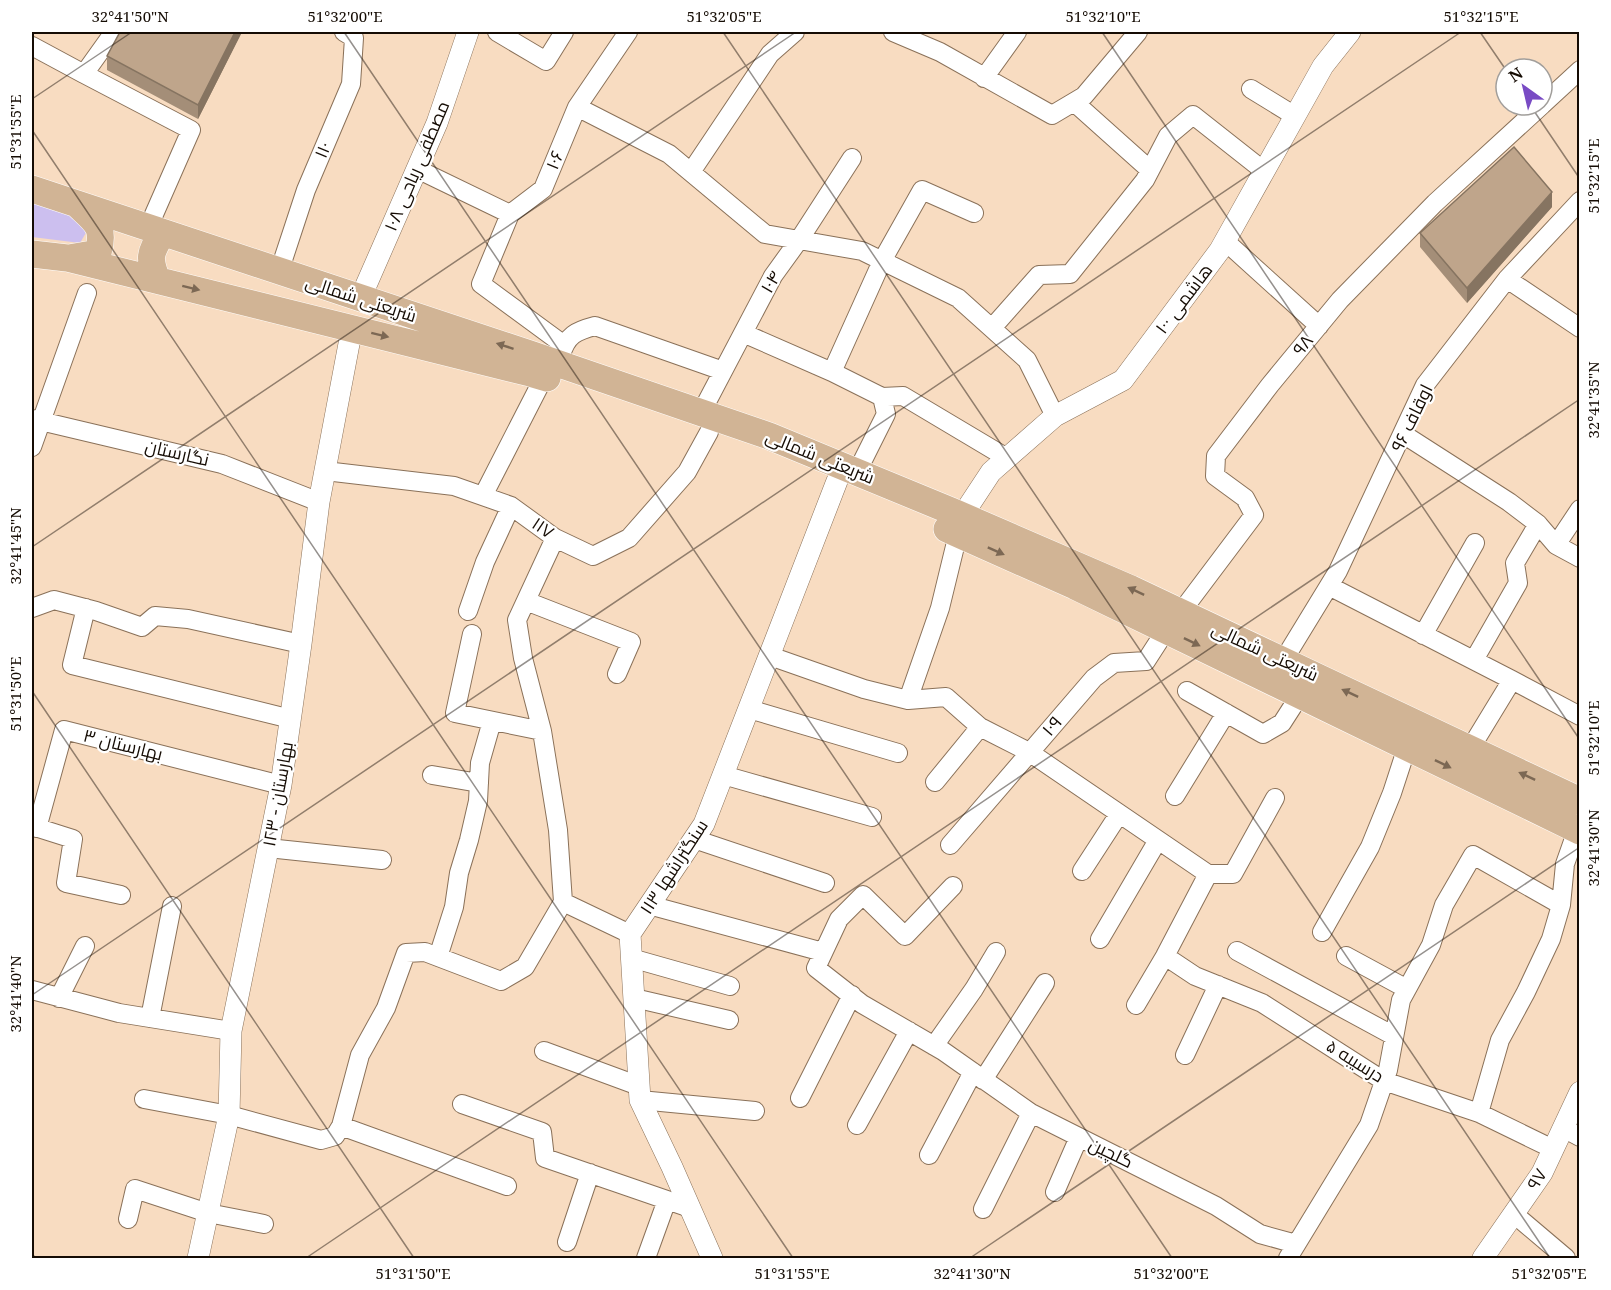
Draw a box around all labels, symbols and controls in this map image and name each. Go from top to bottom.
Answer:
text: 32°41'50"N [91,6,169,26]
text: 51°32'00"E [307,6,383,26]
text: 51°32'05"E [686,6,762,26]
text: 51°32'10"E [1065,6,1141,26]
text: 51°32'15"E [1443,6,1519,26]
north arrow [1494,57,1554,117]
text: N [1504,62,1527,87]
text: 51°31'55"E [5,94,25,170]
street label: مصطفی ریاحی ۱۰۸ [378,97,454,234]
street label: ۱۱۰ [308,138,336,161]
text: 51°32'15"E [1583,138,1603,214]
street label: ۱۰۶ [539,146,569,173]
street label: هاشمی ۱۰۰ [1149,259,1217,338]
street label: ۱۰۴ [754,266,786,297]
street label: شریعتی شمالی [303,269,420,327]
one-way arrow [182,284,200,294]
street label: ۹۸ [1286,329,1318,360]
one-way arrow [371,331,390,341]
one-way arrow [496,340,514,350]
text: 32°41'35"N [1583,361,1603,439]
street label: اوقاف ۹۶ [1385,380,1438,455]
street label: شریعتی شمالی [762,423,878,489]
street label: نگارستان [143,433,212,471]
text: 32°41'45"N [5,507,25,585]
street label: ۱۱۷ [528,511,560,543]
one-way arrow [987,547,1005,556]
one-way arrow [1128,587,1145,596]
street label: شریعتی شمالی [1208,616,1323,686]
one-way arrow [1183,638,1200,647]
text: 51°31'50"E [5,656,25,732]
one-way arrow [1342,688,1359,697]
text: 51°32'10"E [1583,700,1603,776]
street label: ۱۰۹ [1036,710,1067,741]
street label: بهارستان ۳ [81,723,165,765]
street label: بهارستان - ۱۲۳ [256,739,298,848]
one-way arrow [1434,760,1451,769]
one-way arrow [1518,771,1535,780]
text: 32°41'30"N [1583,809,1603,887]
street label: سنگتراشها ۱۱۳ [634,814,713,918]
text: 32°41'40"N [5,955,25,1033]
street label: درسیبه ۵ [1322,1033,1389,1087]
street label: گلچین [1085,1131,1138,1174]
street label: ۹۷ [1521,1163,1552,1193]
text: 51°31'50"E [375,1263,451,1283]
text: 51°31'55"E [754,1263,830,1283]
text: 32°41'30"N [933,1263,1011,1283]
text: 51°32'00"E [1133,1263,1209,1283]
text: 51°32'05"E [1511,1263,1587,1283]

